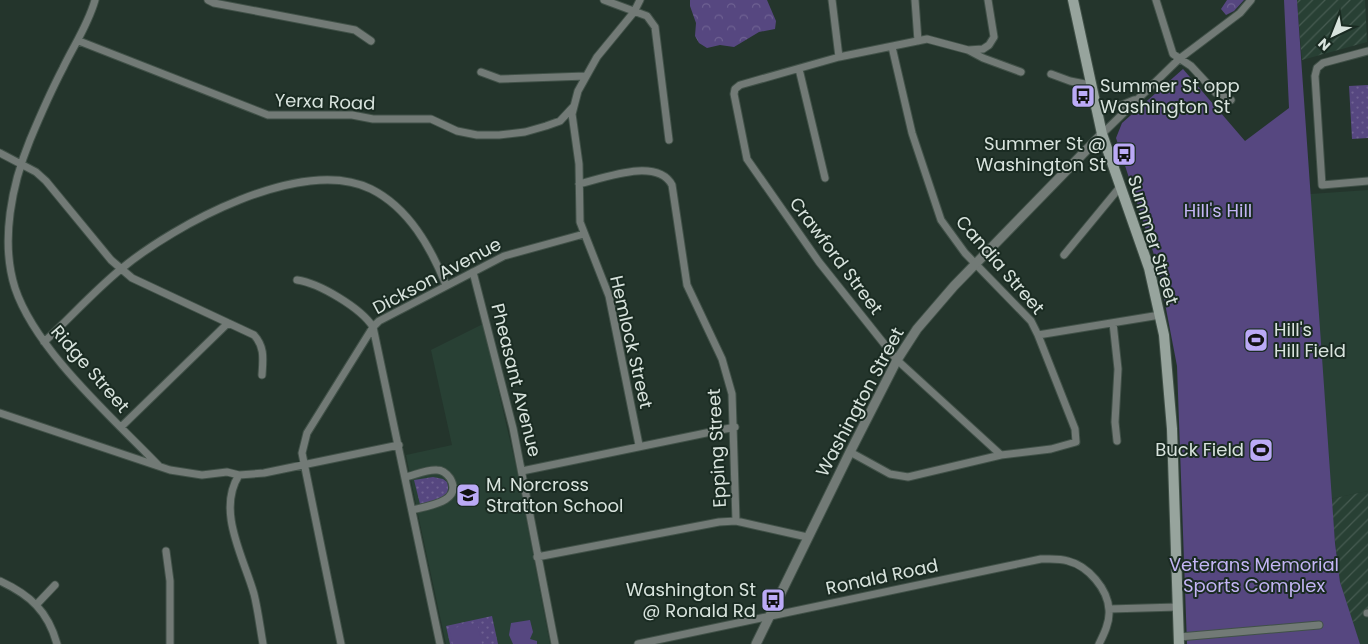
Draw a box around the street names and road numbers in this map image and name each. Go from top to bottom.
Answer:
street label: Yerxa Road [274,87,376,116]
street label: Summer Street [1122,172,1185,308]
street label: Crawford Street [784,192,889,320]
street label: Candia Street [950,210,1050,320]
street label: Dickson Avenue [368,231,505,320]
street label: Hemlock Street [604,273,659,411]
street label: Pheasant Avenue [485,301,548,459]
street label: Ridge Street [45,320,135,418]
street label: Washington Street [810,323,910,481]
street label: Epping Street [701,388,732,508]
street label: Ronald Road [823,552,940,601]

